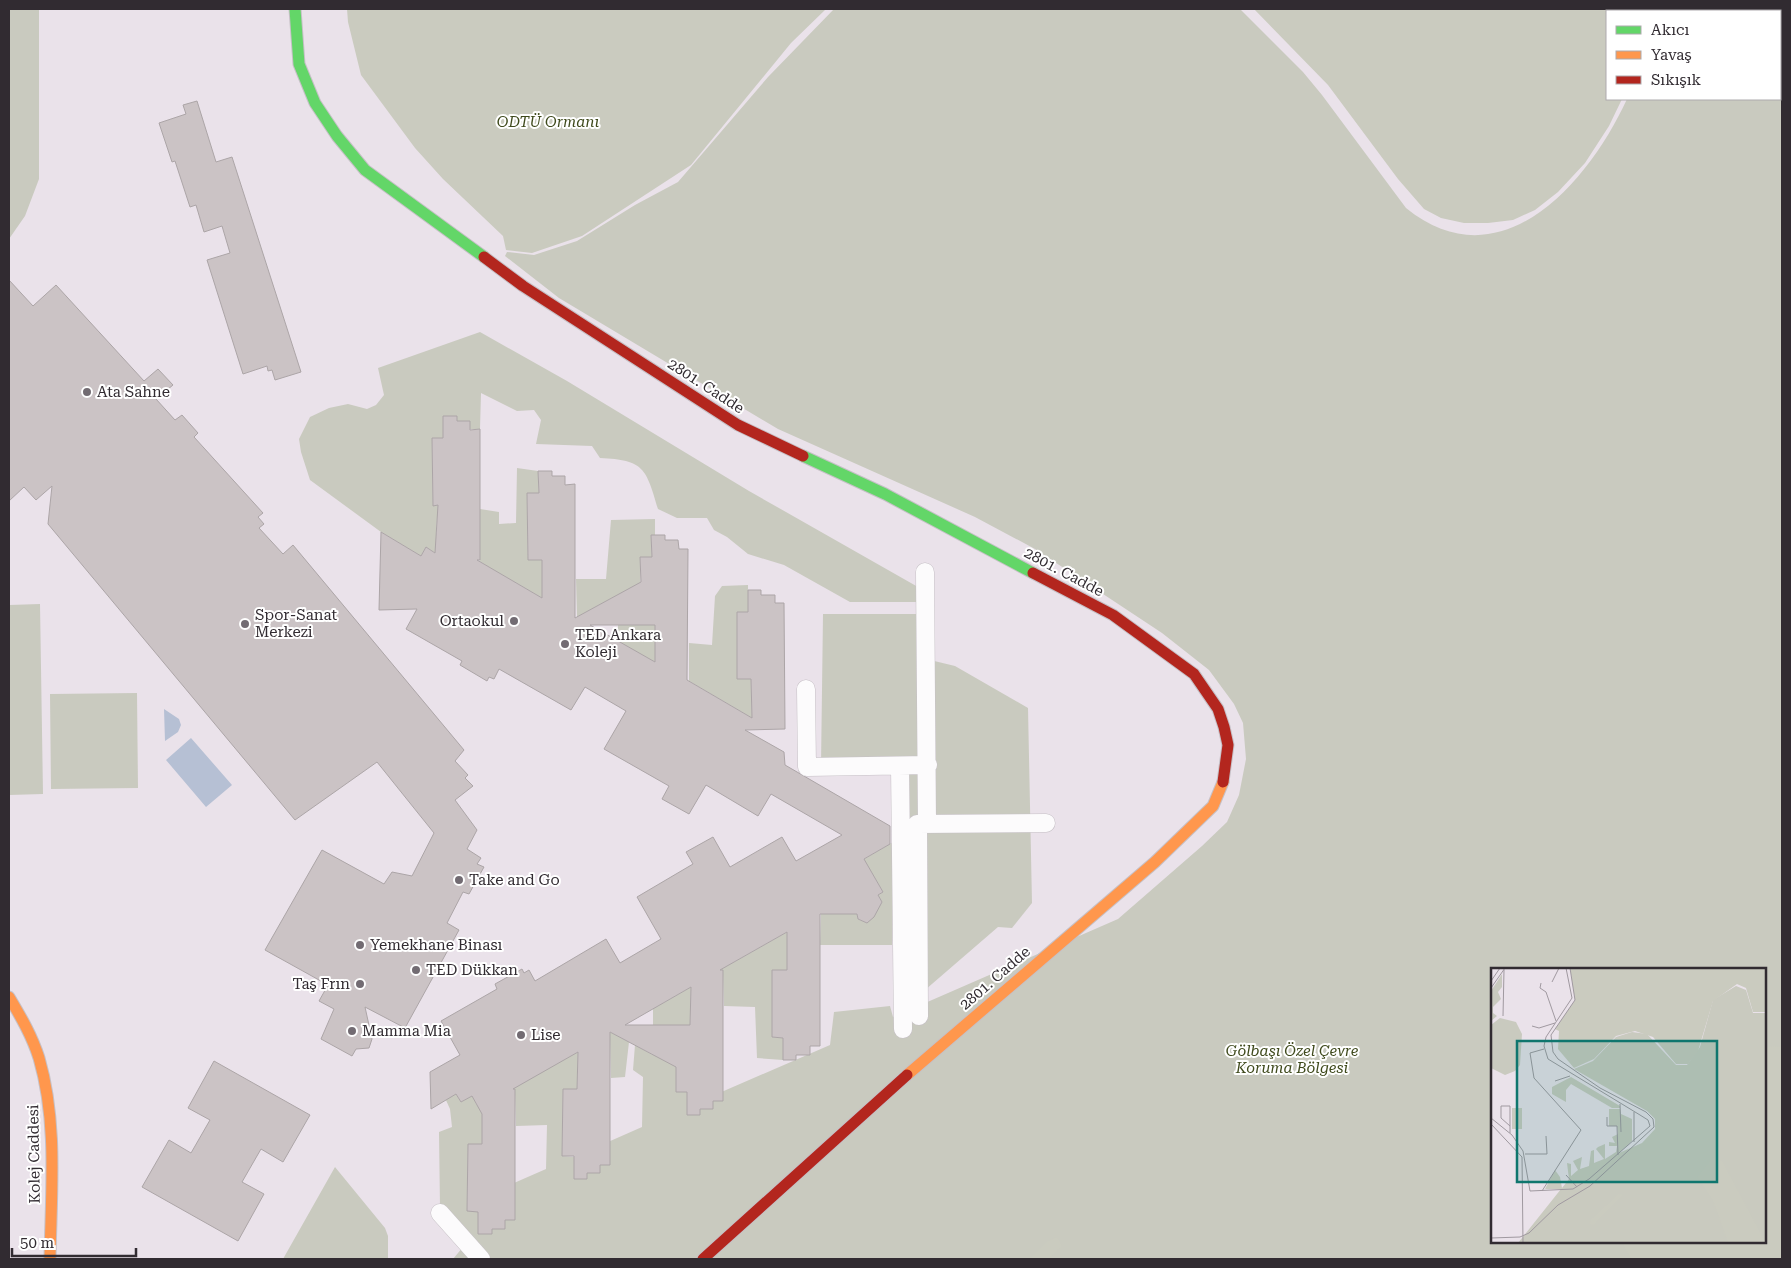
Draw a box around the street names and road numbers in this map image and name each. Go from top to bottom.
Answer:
street label: 2801. Cadde [664,355,748,417]
street label: 2801. Cadde [1021,544,1107,600]
street label: 2801. Cadde [956,943,1034,1013]
street label: Kolej Caddesi [24,1104,44,1204]

